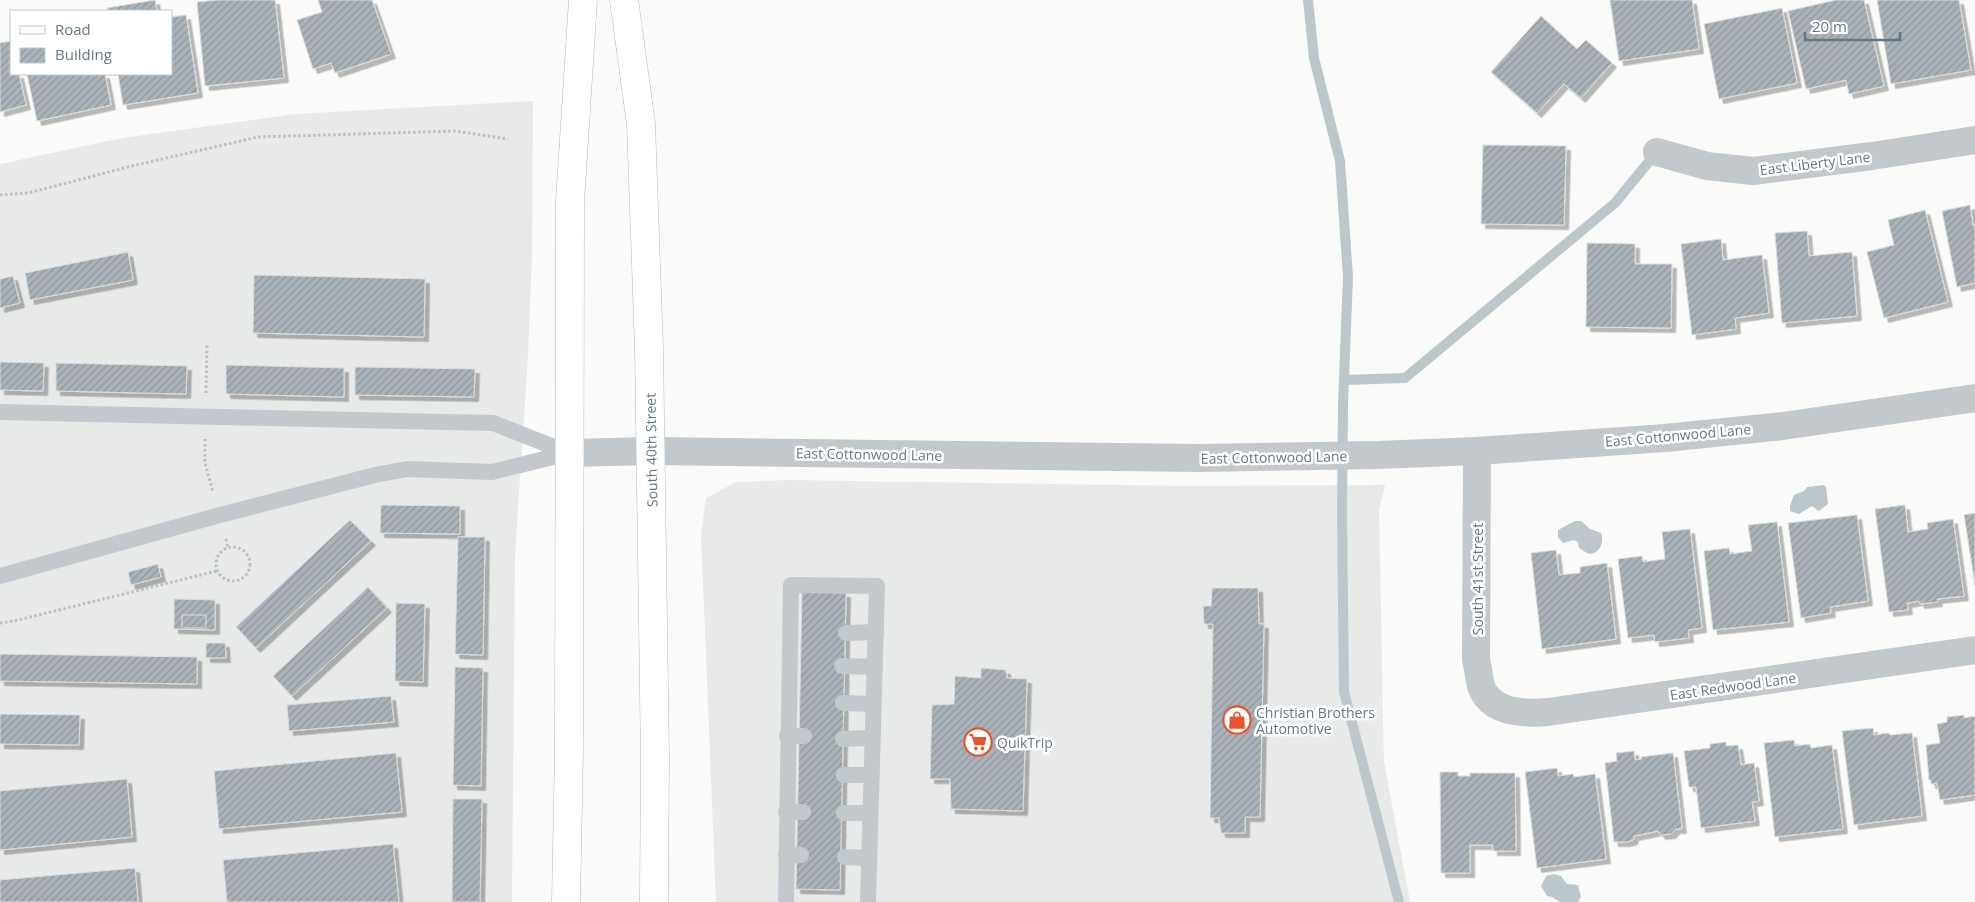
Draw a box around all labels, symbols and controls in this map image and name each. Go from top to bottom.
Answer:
legend [10,10,172,75]
scale bar [1805,10,1900,42]
text: 20 m [1812,16,1847,36]
text: Road [55,19,91,39]
text: Building [55,44,112,64]
street label: East Liberty Lane [1759,147,1871,179]
street label: South 40th Street [641,393,661,507]
street label: East Cottonwood Lane [1604,419,1752,451]
street label: East Cottonwood Lane [796,443,943,465]
street label: East Cottonwood Lane [1201,446,1348,468]
street label: South 41st Street [1468,523,1487,635]
street label: East Redwood Lane [1669,668,1798,704]
place label: Christian Brothers Automotive [1256,703,1375,738]
shop icon: Christian Brothers Automotive [1222,705,1252,735]
supermarket icon: QuikTrip [963,727,993,757]
place label: QuikTrip [997,733,1053,752]

